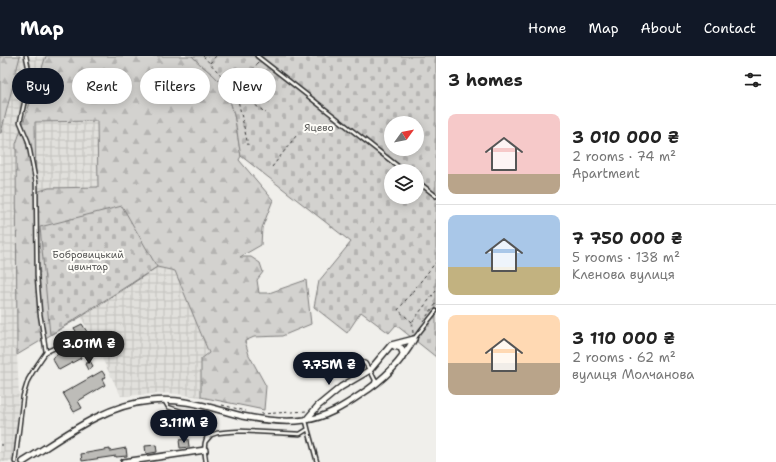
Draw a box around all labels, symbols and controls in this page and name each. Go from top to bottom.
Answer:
text: Map [20,16,64,41]
text: Home [528,19,567,37]
text: Map [589,19,619,37]
text: About [641,19,682,37]
text: Contact [704,19,756,37]
chip: Buy [12,68,64,104]
chip: Rent [72,68,132,104]
chip: Filters [140,68,210,104]
chip: New [218,68,276,104]
text: 3 homes [448,69,523,91]
icon: filters [742,69,764,91]
north arrow [384,116,424,156]
map controls [384,116,424,204]
park label: Яцево [304,121,334,134]
text: 3 010 000 ₴ [572,126,679,148]
icon: home [480,130,528,178]
text: 2 rooms · 74 m² [572,148,676,165]
button: layers [384,164,424,204]
text: Apartment [572,165,640,182]
text: 7 750 000 ₴ [572,227,683,249]
icon: home [480,231,528,279]
park label: Бобровицький цвинтар [52,248,124,273]
text: 5 rooms · 138 m² [572,249,680,266]
text: Кленова вулиця [572,266,675,283]
text: 3 110 000 ₴ [572,327,675,349]
pin: 3.01M ₴ [52,331,126,365]
icon: home [480,331,528,379]
text: 3.01M ₴ [62,335,116,352]
text: 2 rooms · 62 m² [572,349,676,366]
pin: 7.75M ₴ [292,352,366,386]
text: 7.75M ₴ [302,356,356,373]
text: вулиця Молчанова [572,366,694,383]
pin: 3.11M ₴ [147,410,221,444]
text: 3.11M ₴ [159,414,209,431]

